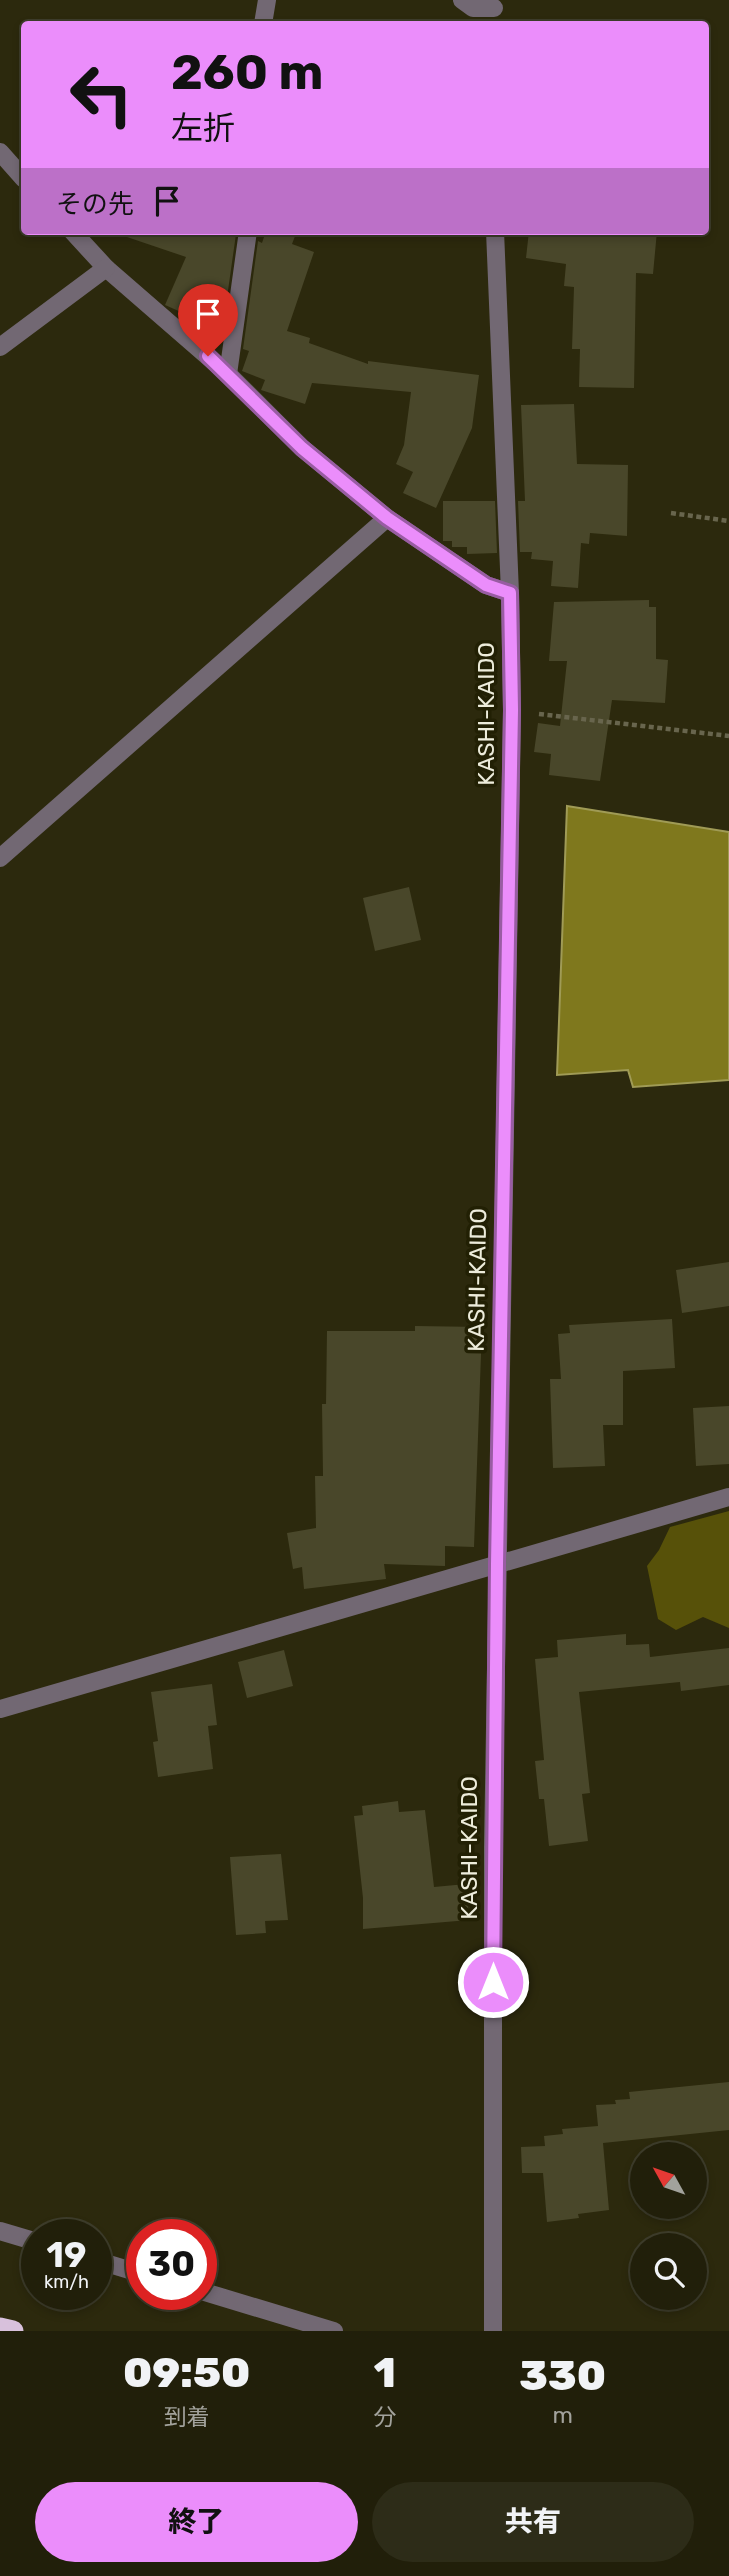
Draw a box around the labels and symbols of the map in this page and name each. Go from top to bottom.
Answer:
pin [178,284,238,356]
street label: KASHI-KAIDO [472,642,500,786]
street label: KASHI-KAIDO [462,1208,492,1352]
street label: KASHI-KAIDO [455,1776,483,1920]
position arrow [456,1945,530,2019]
north arrow [630,2142,707,2219]
speed limit sign: 30 [126,2219,217,2310]

